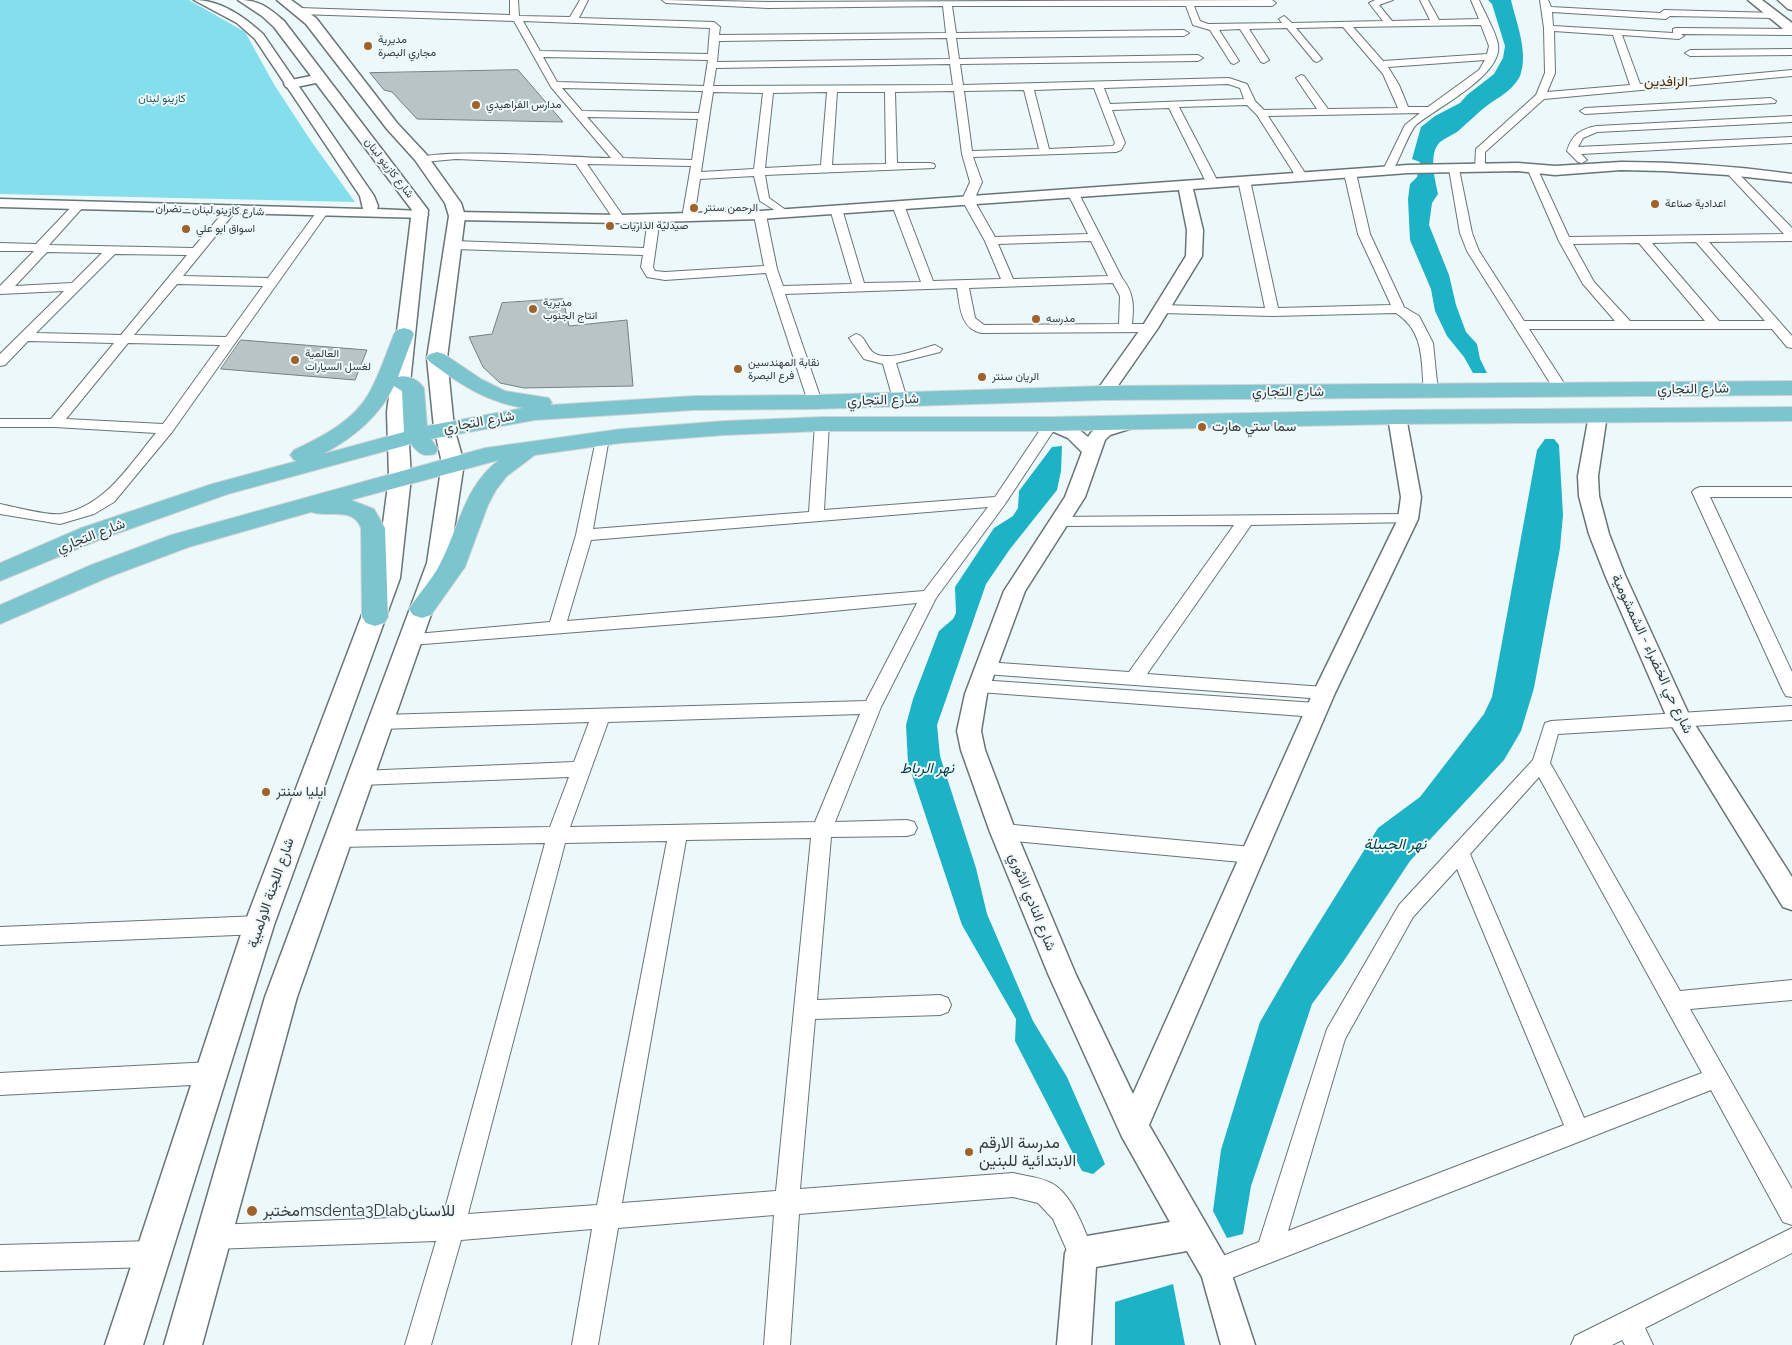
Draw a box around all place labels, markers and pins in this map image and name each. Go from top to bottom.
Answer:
place label: مديرية مجاري البصرة [378,33,436,59]
marker: مديرية مجاري البصرة [362,40,374,52]
place label: مدارس الفراهيدي [486,98,561,112]
marker: مدارس الفراهيدي [470,99,482,111]
place label: اعدادية صناعة [1665,197,1726,211]
marker: اعدادية صناعة [1649,198,1661,210]
place label: الرحمن سنتر [704,201,758,215]
marker: الرحمن سنتر [688,202,700,214]
place label: صيدلية الذاريات [620,219,689,233]
marker: صيدلية الذاريات [604,220,616,232]
place label: اسواق ابو علي [196,222,255,236]
marker: اسواق ابو علي [180,223,192,235]
place label: مديرية انتاج الجنوب [543,296,597,322]
marker: مديرية انتاج الجنوب [527,303,539,315]
place label: مدرسه [1046,312,1075,326]
marker: مدرسه [1030,313,1042,325]
place label: العالمية لغسل السيارات [305,347,371,373]
marker: العالمية لغسل السيارات [289,354,301,366]
place label: نقابة المهندسين فرع البصرة [748,356,819,382]
marker: نقابة المهندسين فرع البصرة [732,363,744,375]
place label: الريان سنتر [992,370,1039,384]
marker: الريان سنتر [976,371,988,383]
place label: سما ستي هارت [1212,419,1296,435]
marker: سما ستي هارت [1196,421,1208,433]
place label: ايليا سنتر [276,784,327,800]
marker: ايليا سنتر [260,786,272,798]
place label: مدرسة الارقم الابتدائية للبنين [979,1133,1076,1171]
marker: مدرسة الارقم الابتدائية للبنين [963,1146,975,1158]
place label: مختبرmsdenta3Dlabللاسنان [263,1201,455,1221]
marker: مختبرmsdenta3Dlabللاسنان [245,1204,259,1218]

